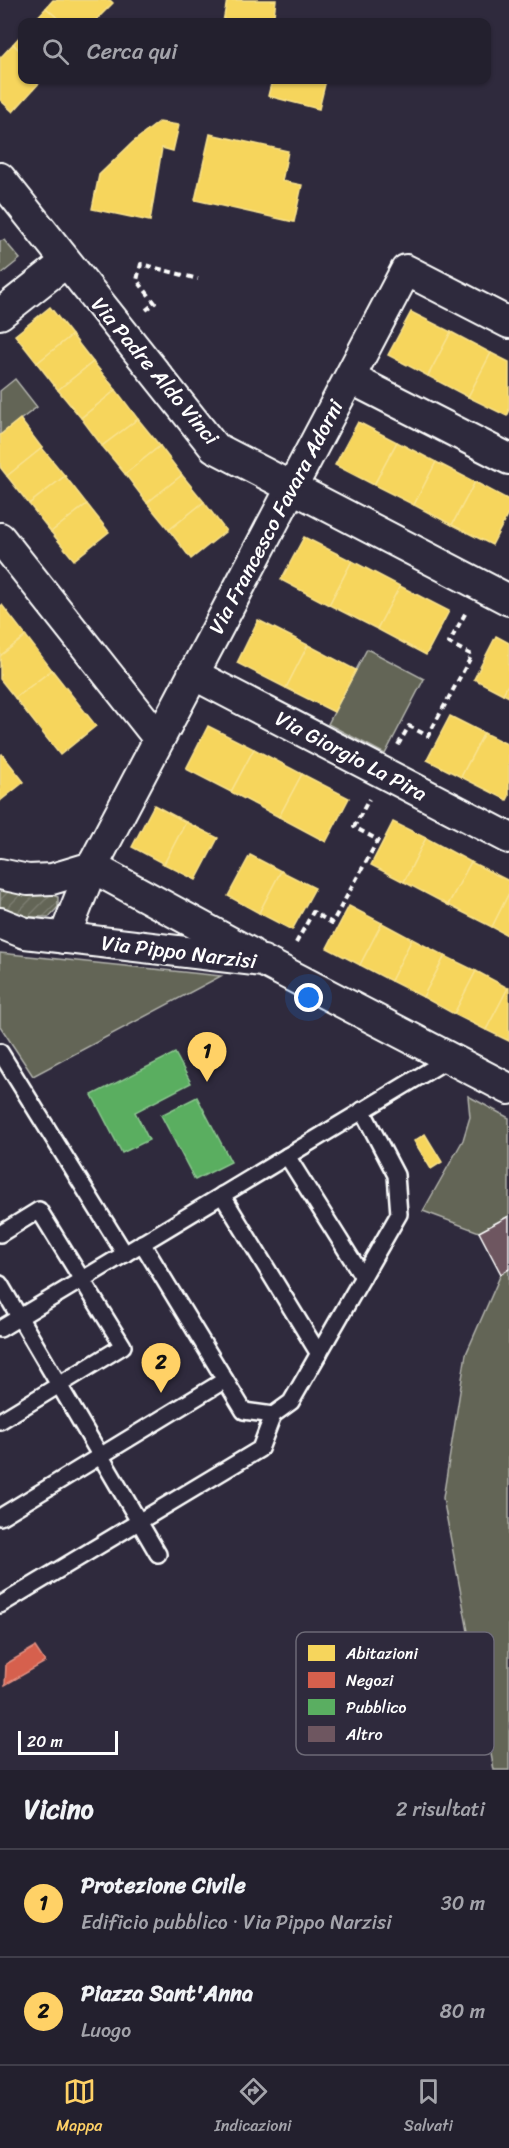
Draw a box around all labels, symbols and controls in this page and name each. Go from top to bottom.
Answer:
search box [18,18,491,84]
text: Cerca qui [87,32,177,71]
icon: search [39,35,72,68]
street label: Via Padre Aldo Vinci [81,288,230,455]
street label: Via Francesco Favara Adorni [198,392,355,641]
street label: Via Giorgio La Pira [268,700,434,812]
street label: Via Pippo Narzisi [99,924,260,981]
your location [294,983,323,1012]
pin: 1 [188,1032,226,1082]
pin: 2 [142,1344,180,1393]
legend [296,1632,494,1755]
text: Abitazioni [345,1639,418,1668]
text: Negozi [346,1666,394,1695]
text: Pubblico [346,1693,407,1722]
text: Altro [345,1720,383,1749]
text: 20 m [27,1727,63,1756]
scale bar [18,1728,118,1756]
text: Vicino [24,1786,94,1832]
text: 2 risultati [396,1792,485,1827]
text: Protezione Civile [81,1866,246,1905]
text: 1 [39,1886,48,1921]
text: 30 m [441,1886,485,1921]
text: Edificio pubblico · Via Pippo Narzisi [81,1905,392,1940]
text: Piazza Sant'Anna [81,1974,253,2013]
text: 2 [38,1994,49,2029]
text: 80 m [440,1994,485,2029]
text: Luogo [81,2013,131,2048]
tab: Mappa [56,2075,102,2140]
tab: Indicazioni [215,2075,292,2140]
tab: Salvati [404,2075,453,2140]

